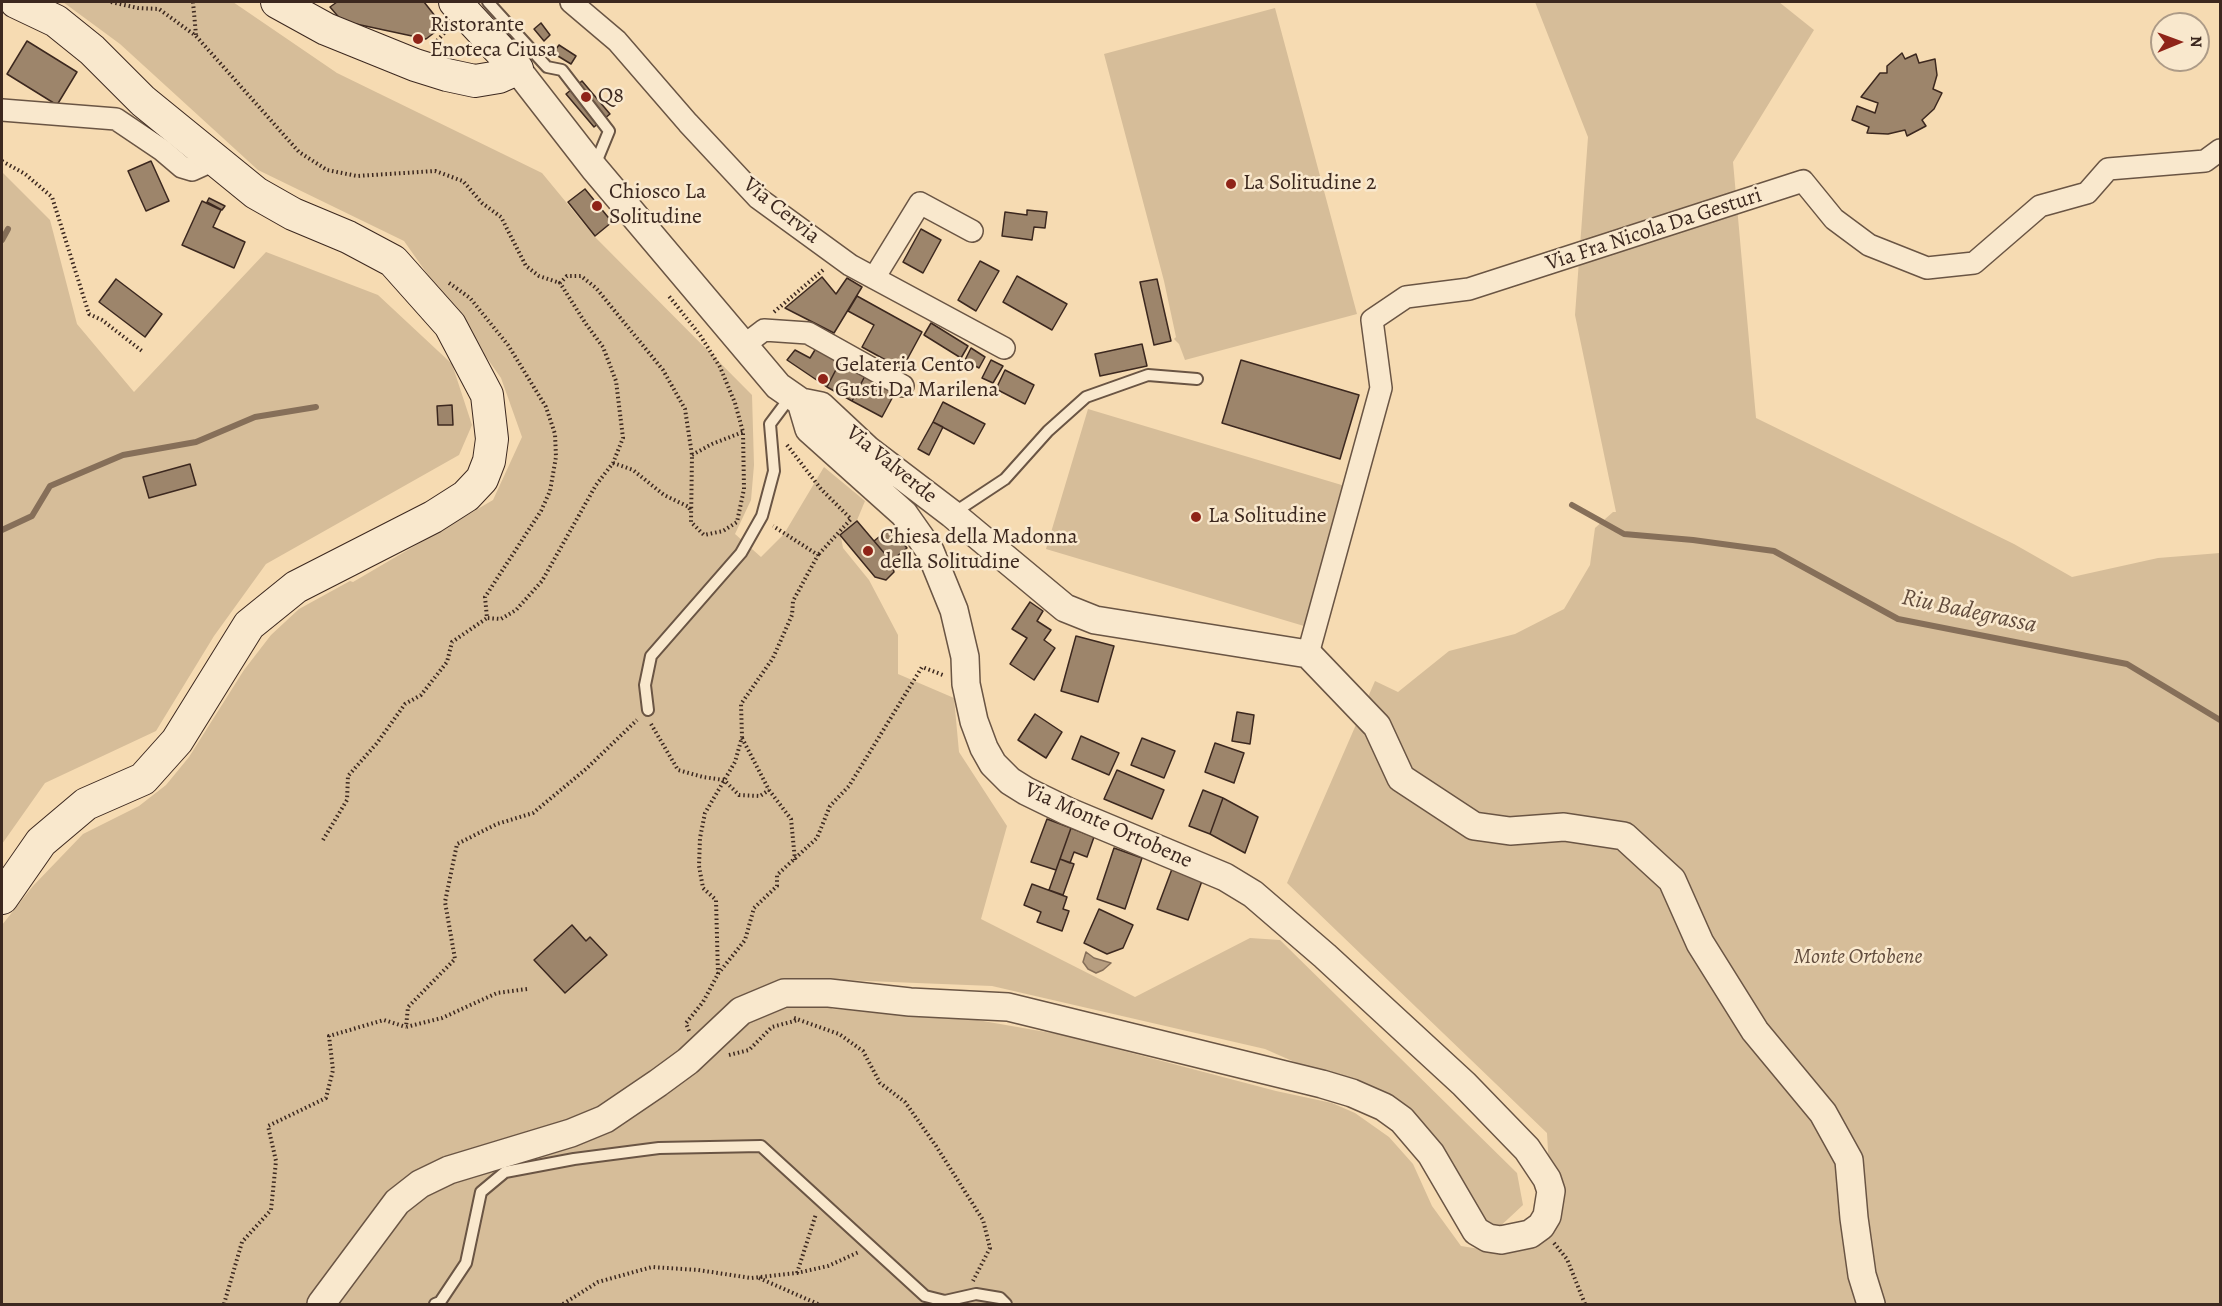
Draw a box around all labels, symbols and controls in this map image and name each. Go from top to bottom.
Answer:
north arrow [2150,12,2210,72]
place label: Ristorante Enoteca Ciusa [430,13,557,64]
marker: Ristorante Enoteca Ciusa [411,32,425,46]
text: N [2185,36,2207,48]
place label: Q8 [598,84,624,110]
marker: Q8 [579,90,593,104]
place label: La Solitudine 2 [1243,171,1376,197]
street label: Via Cervia [737,172,825,250]
marker: La Solitudine 2 [1224,177,1238,191]
place label: Chiosco La Solitudine [609,180,706,231]
street label: Via Fra Nicola Da Gesturi [1543,183,1765,277]
marker: Chiosco La Solitudine [590,199,604,213]
place label: Gelateria Cento Gusti Da Marilena [835,353,999,404]
marker: Gelateria Cento Gusti Da Marilena [816,372,830,386]
street label: Via Valverde [840,420,942,510]
place label: La Solitudine [1208,504,1327,530]
marker: La Solitudine [1189,510,1203,524]
place label: Chiesa della Madonna della Solitudine [880,525,1078,576]
marker: Chiesa della Madonna della Solitudine [861,544,875,558]
water label: Riu Badegrassa [1899,584,2039,640]
street label: Via Monte Ortobene [1020,777,1196,875]
park label: Monte Ortobene [1794,945,1922,971]

